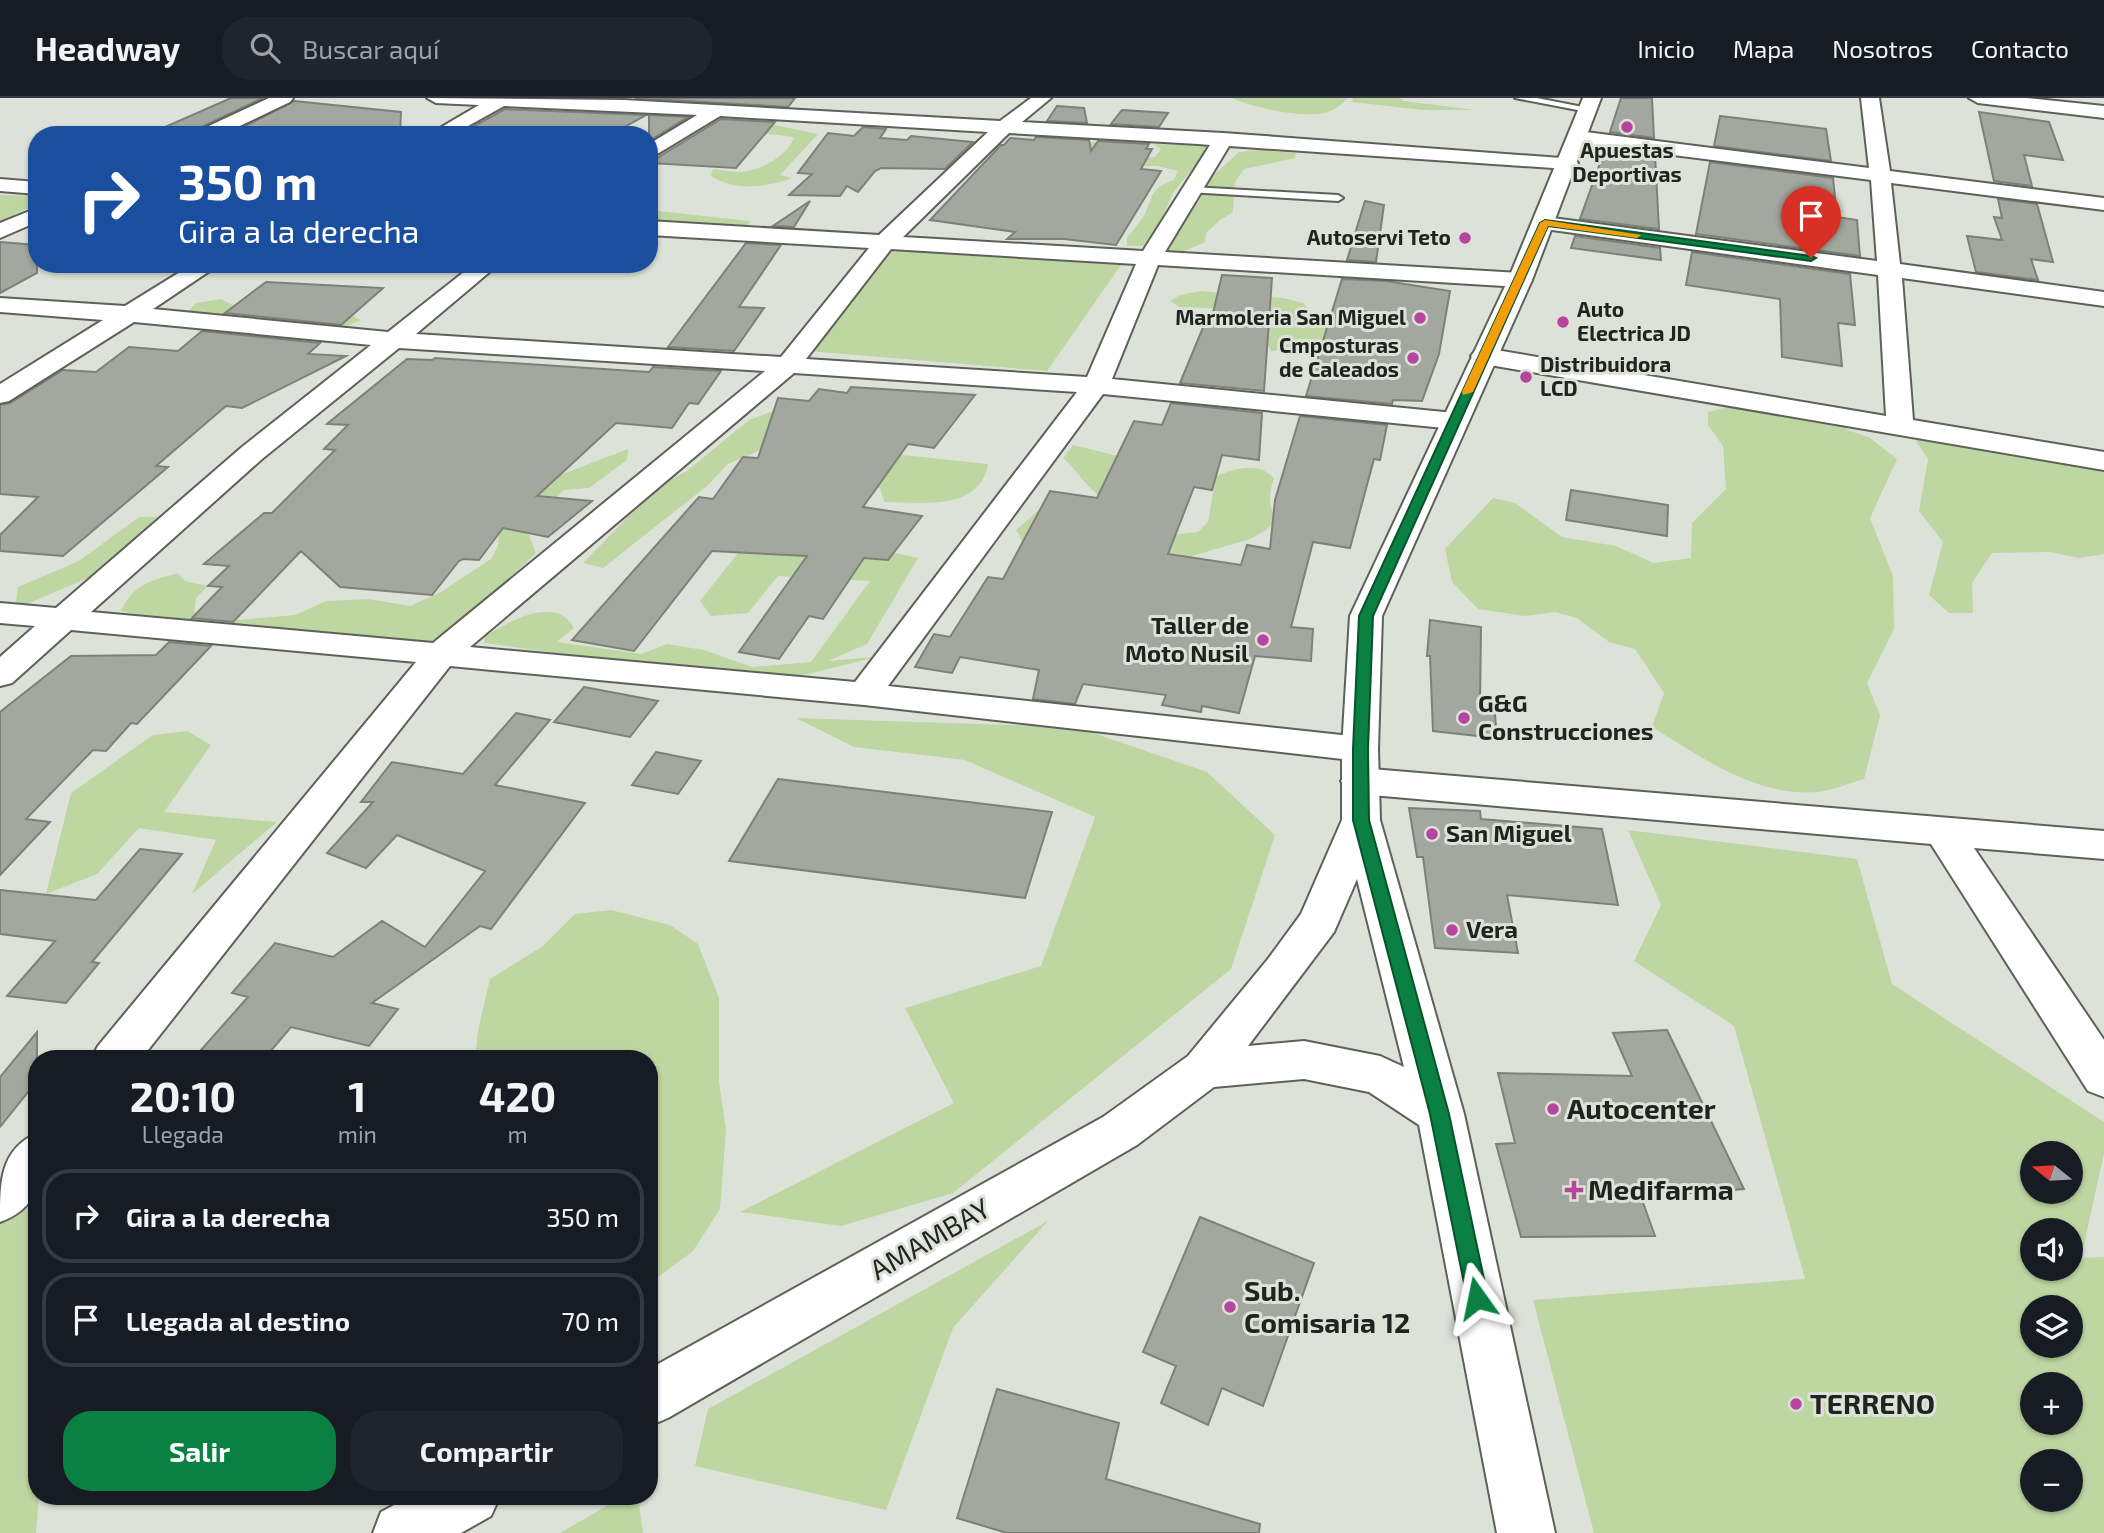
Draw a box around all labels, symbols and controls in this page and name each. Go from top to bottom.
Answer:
search box [222,17,712,80]
text: Headway [35,28,180,68]
icon: search [246,29,284,67]
text: Buscar aquí [302,33,439,64]
text: Inicio [1637,34,1695,63]
text: Mapa [1733,34,1794,63]
text: Nosotros [1832,34,1933,63]
text: Contacto [1971,34,2069,63]
marker: Apuestas Deportivas [1619,119,1635,135]
place label: Apuestas Deportivas [1572,137,1682,186]
text: 350 m [178,151,318,210]
icon: right [63,154,154,245]
pin [1781,186,1841,258]
icon: arrive [1792,197,1830,235]
text: Gira a la derecha [178,211,419,249]
place label: Autoservi Teto [1307,224,1451,249]
marker: Autoservi Teto [1457,230,1473,246]
place label: Auto Electrica JD [1577,296,1691,345]
place label: Marmoleria San Miguel [1175,304,1406,329]
marker: Marmoleria San Miguel [1412,310,1428,326]
marker: Auto Electrica JD [1555,314,1571,330]
place label: Cmposturas de Caleados [1279,332,1399,381]
marker: Cmposturas de Caleados [1405,350,1421,366]
place label: Distribuidora LCD [1540,351,1671,400]
marker: Distribuidora LCD [1518,369,1534,385]
place label: Taller de Moto Nusil [1125,610,1249,667]
marker: Taller de Moto Nusil [1255,632,1271,648]
place label: G&G Construcciones [1478,688,1654,745]
marker: G&G Construcciones [1456,710,1472,726]
place label: San Miguel [1446,818,1572,847]
marker: San Miguel [1424,826,1440,842]
place label: Vera [1466,914,1518,943]
marker: Vera [1444,922,1460,938]
text: 20:10 [130,1070,236,1120]
text: 1 [348,1070,366,1120]
text: 420 [479,1070,556,1120]
place label: Autocenter [1567,1091,1716,1125]
marker: Autocenter [1545,1101,1561,1117]
text: Llegada [142,1120,224,1148]
text: min [338,1120,377,1148]
text: m [507,1120,528,1148]
north arrow [2020,1141,2082,1204]
map controls [2020,1141,2083,1512]
place label: Medifarma [1588,1172,1734,1206]
marker: Medifarma [1566,1182,1582,1198]
street label: AMAMBAY [863,1190,996,1286]
icon: right [67,1197,105,1235]
text: Gira a la derecha [126,1201,330,1232]
text: 350 m [546,1201,619,1232]
button: sound [2020,1218,2083,1281]
position arrow [1440,1261,1514,1335]
place label: Sub. Comisaria 12 [1244,1273,1410,1339]
button: layers [2020,1295,2083,1358]
marker: Sub. Comisaria 12 [1222,1299,1238,1315]
icon: arrive [67,1301,105,1339]
text: Llegada al destino [126,1305,350,1336]
text: 70 m [561,1305,619,1336]
button: + [2020,1372,2083,1435]
place label: TERRENO [1810,1386,1935,1420]
marker: TERRENO [1788,1396,1804,1412]
button: Salir [63,1411,336,1491]
button: Compartir [350,1411,623,1491]
button: − [2020,1449,2083,1512]

